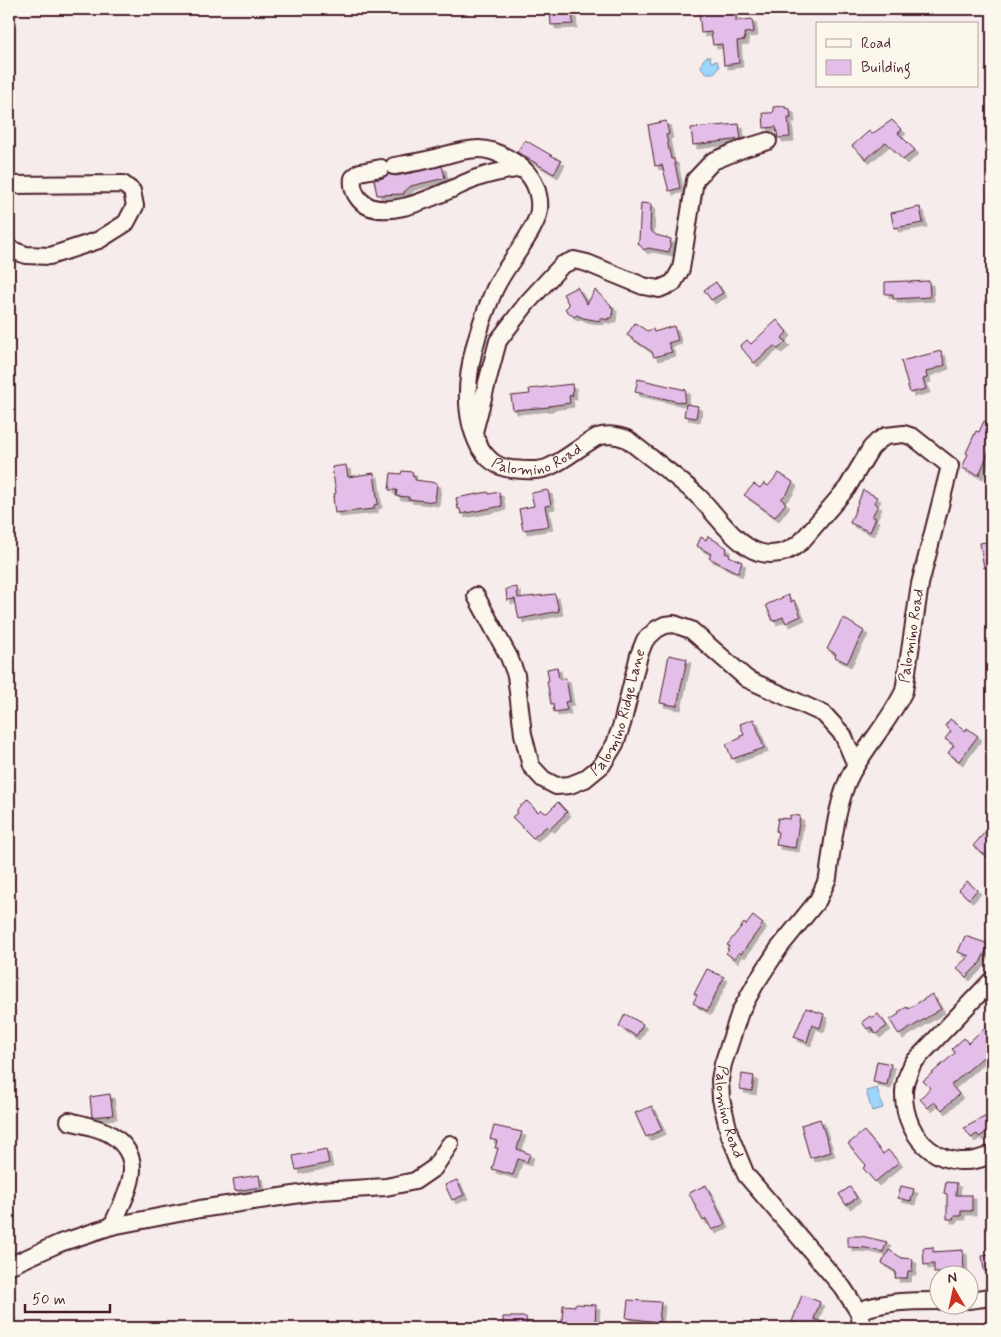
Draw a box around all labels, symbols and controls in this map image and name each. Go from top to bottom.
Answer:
legend [816,22,978,88]
text: Road [861,34,891,54]
text: Building [861,58,911,79]
street label: Palomino Road [487,440,586,481]
street label: Palomino Road [895,588,929,684]
street label: Palomino Ridge Lane [586,646,651,781]
street label: Palomino Road [709,1064,748,1161]
north arrow [928,1264,978,1314]
text: N [946,1269,958,1288]
scale bar [25,1282,110,1314]
text: 50 m [32,1290,66,1310]

